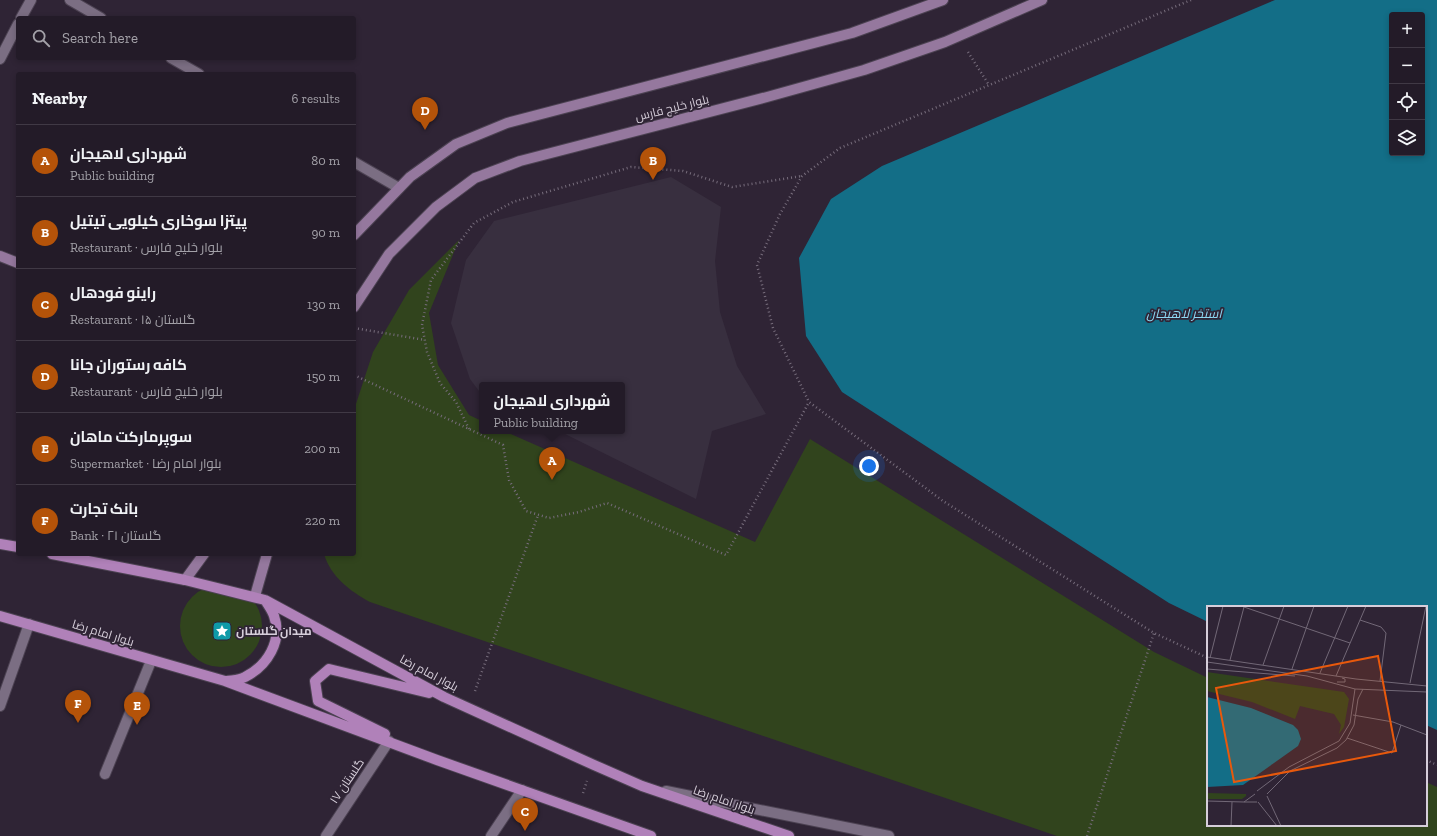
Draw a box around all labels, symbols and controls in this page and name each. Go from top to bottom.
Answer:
map controls [1389,12,1425,156]
button: + [1389,12,1425,48]
search box [16,16,356,60]
icon: search [30,27,52,49]
text: Search here [62,29,138,47]
button: − [1389,48,1425,84]
button: locate [1389,84,1425,120]
text: Nearby [32,88,87,108]
text: 6 results [292,91,340,106]
street label: بلوار خلیج فارس [634,92,711,125]
pin: D [412,97,438,130]
button: layers [1389,120,1425,156]
text: شهرداری لاهیجان [70,145,187,163]
pin: B [640,147,666,180]
text: A [41,153,49,168]
text: 80 m [311,153,340,168]
text: Public building [70,168,154,183]
text: پیتزا سوخاری کیلویی تیتیل [70,212,247,230]
text: B [41,225,49,240]
text: 90 m [311,225,340,240]
text: Restaurant · بلوار خلیج فارس [70,240,223,255]
text: راینو فودهال [70,284,156,302]
text: C [41,297,49,312]
text: 130 m [307,297,340,312]
water label: استخر لاهیجان [1146,306,1223,322]
text: Restaurant · گلستان ۱۵ [70,312,195,327]
text: کافه رستوران جانا [70,356,187,374]
text: D [40,369,50,384]
text: 150 m [307,369,340,384]
popup [479,382,625,434]
text: Restaurant · بلوار خلیج فارس [70,384,223,399]
text: شهرداری لاهیجان [494,392,610,410]
text: Public building [494,415,578,430]
text: سوپرمارکت ماهان [70,428,192,446]
text: E [41,441,49,456]
text: 200 m [304,441,340,456]
pin: A [539,447,565,480]
text: Supermarket · بلوار امام رضا [70,456,222,471]
your location [859,456,879,476]
text: بانک تجارت [70,500,138,518]
text: F [41,513,49,528]
text: 220 m [305,513,340,528]
text: Bank · گلستان ۲۱ [70,528,161,543]
inset map [1207,606,1427,826]
street label: بلوار امام رضا [70,617,136,650]
place icon: میدان گلستان [211,620,233,642]
place label: میدان گلستان [236,624,312,639]
street label: بلوار امام رضا [397,652,461,695]
pin: F [65,690,91,723]
pin: E [124,692,150,725]
street label: گلستان ۱۷ [327,756,367,806]
street label: بلوار امام رضا [691,783,757,818]
pin: C [512,798,538,831]

